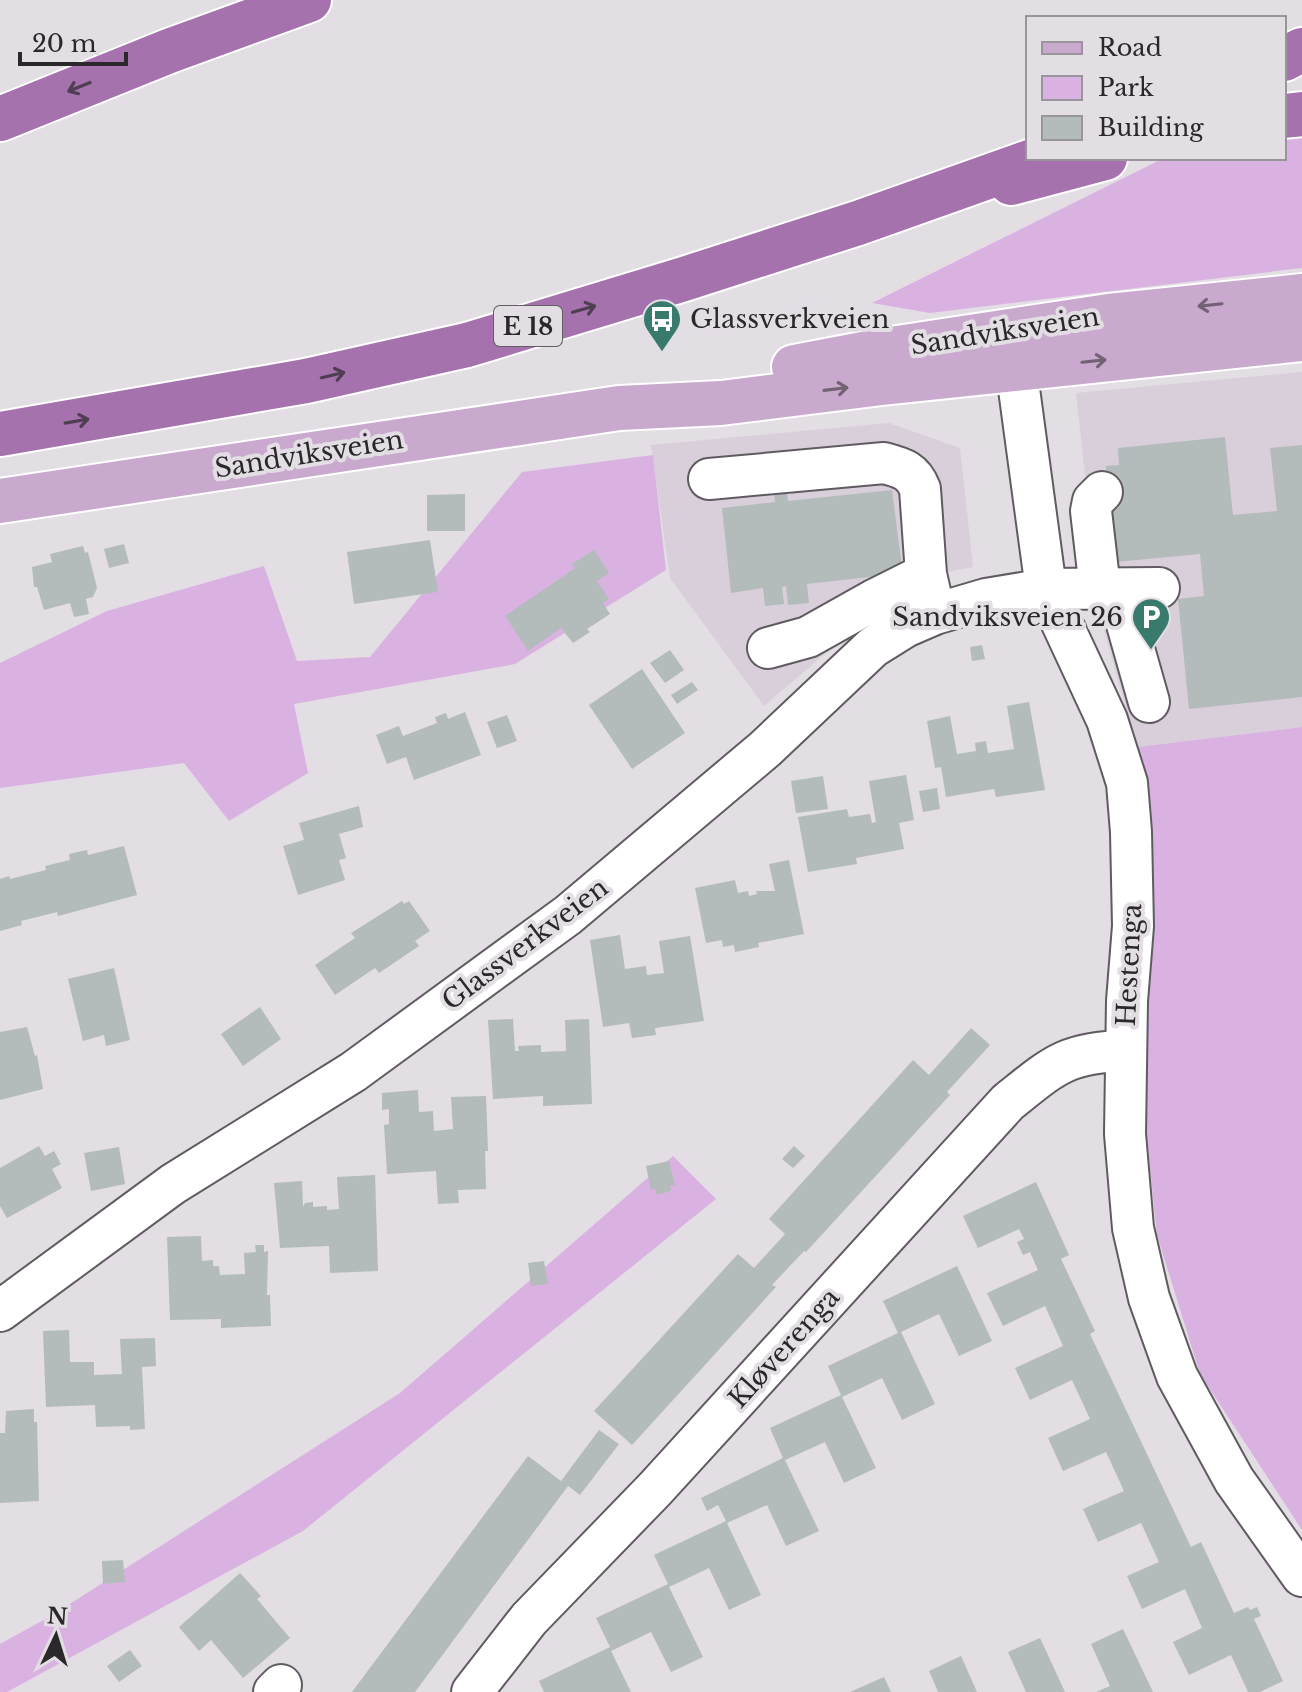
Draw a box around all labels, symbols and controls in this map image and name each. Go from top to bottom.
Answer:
scale bar [20,16,126,66]
legend [1026,16,1286,160]
text: 20 m [32,29,97,58]
text: Road [1098,33,1162,62]
text: Park [1098,73,1154,102]
one-way arrow [67,81,92,96]
text: Building [1098,113,1204,142]
bus stop icon: Glassverkveien [641,298,683,353]
one-way arrow [1197,298,1224,313]
street label: Sandviksveien [908,300,1102,362]
one-way arrow [571,301,596,315]
place label: Glassverkveien [690,303,889,335]
road number: E 18 [494,306,562,346]
one-way arrow [1080,353,1107,368]
one-way arrow [319,367,345,382]
one-way arrow [822,381,848,396]
one-way arrow [64,412,89,427]
street label: Sandviksveien [212,423,406,485]
parking icon: Sandviksveien 26 [1130,596,1172,651]
place label: Sandviksveien 26 [892,601,1123,633]
street label: Glassverkveien [436,871,614,1017]
street label: Hestenga [1110,902,1148,1027]
street label: Kløverenga [722,1281,847,1415]
north arrow [16,1596,96,1676]
text: N [46,1602,69,1631]

